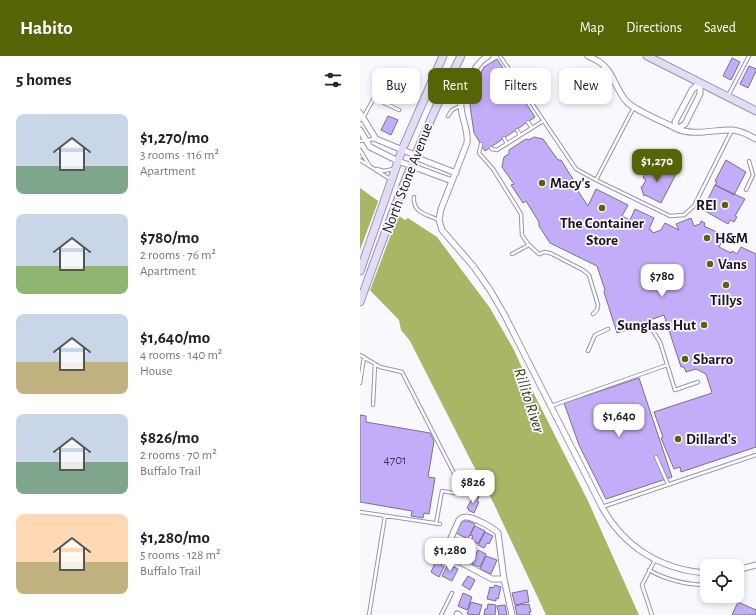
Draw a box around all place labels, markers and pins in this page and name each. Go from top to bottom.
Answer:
pin: $1,270 [624,149,690,183]
place label: Macy's [550,176,591,191]
marker: Macy's [537,178,547,188]
place label: REI [696,198,717,213]
marker: REI [720,200,730,210]
marker: The Container Store [597,203,607,213]
place label: The Container Store [560,216,645,248]
place label: H&M [715,231,748,246]
marker: H&M [702,233,712,243]
place label: Vans [718,257,747,272]
marker: Vans [705,259,715,269]
pin: $780 [638,264,686,298]
marker: Tillys [721,280,731,290]
place label: Tillys [710,293,742,308]
place label: Sunglass Hut [617,318,696,333]
marker: Sunglass Hut [699,320,709,330]
place label: Sbarro [693,352,733,367]
marker: Sbarro [680,354,690,364]
pin: $1,640 [586,404,652,438]
place label: Dillard's [686,432,737,447]
marker: Dillard's [673,434,683,444]
pin: $826 [449,470,497,504]
pin: $1,280 [417,538,483,572]

